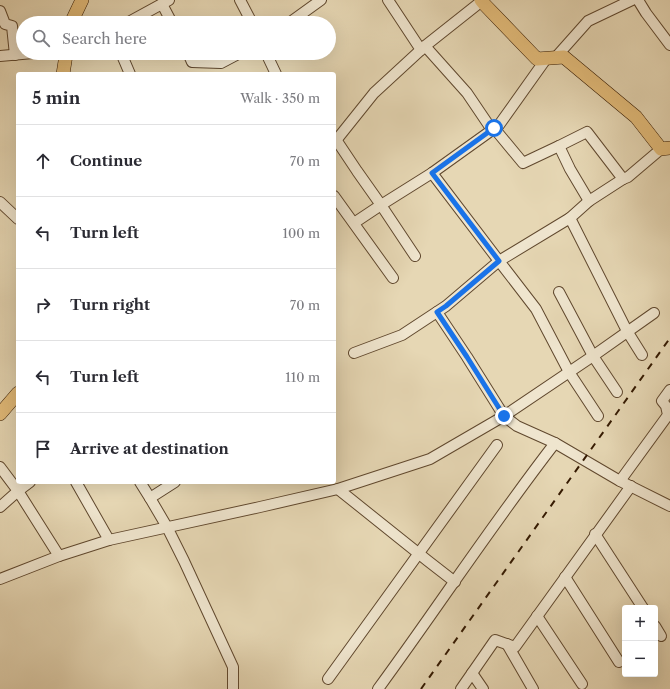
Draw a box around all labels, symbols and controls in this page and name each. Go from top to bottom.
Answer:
search box [16,16,336,60]
icon: search [30,27,52,49]
text: Search here [62,29,147,48]
text: 5 min [32,88,80,108]
text: Walk · 350 m [240,90,320,106]
route start [485,119,503,137]
icon: ahead [32,150,54,172]
text: Continue [70,151,142,170]
text: 70 m [290,153,320,169]
icon: left [32,222,54,244]
text: Turn left [70,223,139,242]
text: 100 m [282,225,320,241]
icon: right [32,294,54,316]
text: Turn right [70,295,150,314]
text: 70 m [290,297,320,313]
icon: left [32,366,54,388]
text: Turn left [70,367,139,386]
text: 110 m [285,369,320,385]
route end [495,407,513,425]
icon: arrive [32,438,54,460]
text: Arrive at destination [70,439,229,458]
map controls [622,605,658,677]
button: + [622,605,658,641]
button: − [622,641,658,677]

